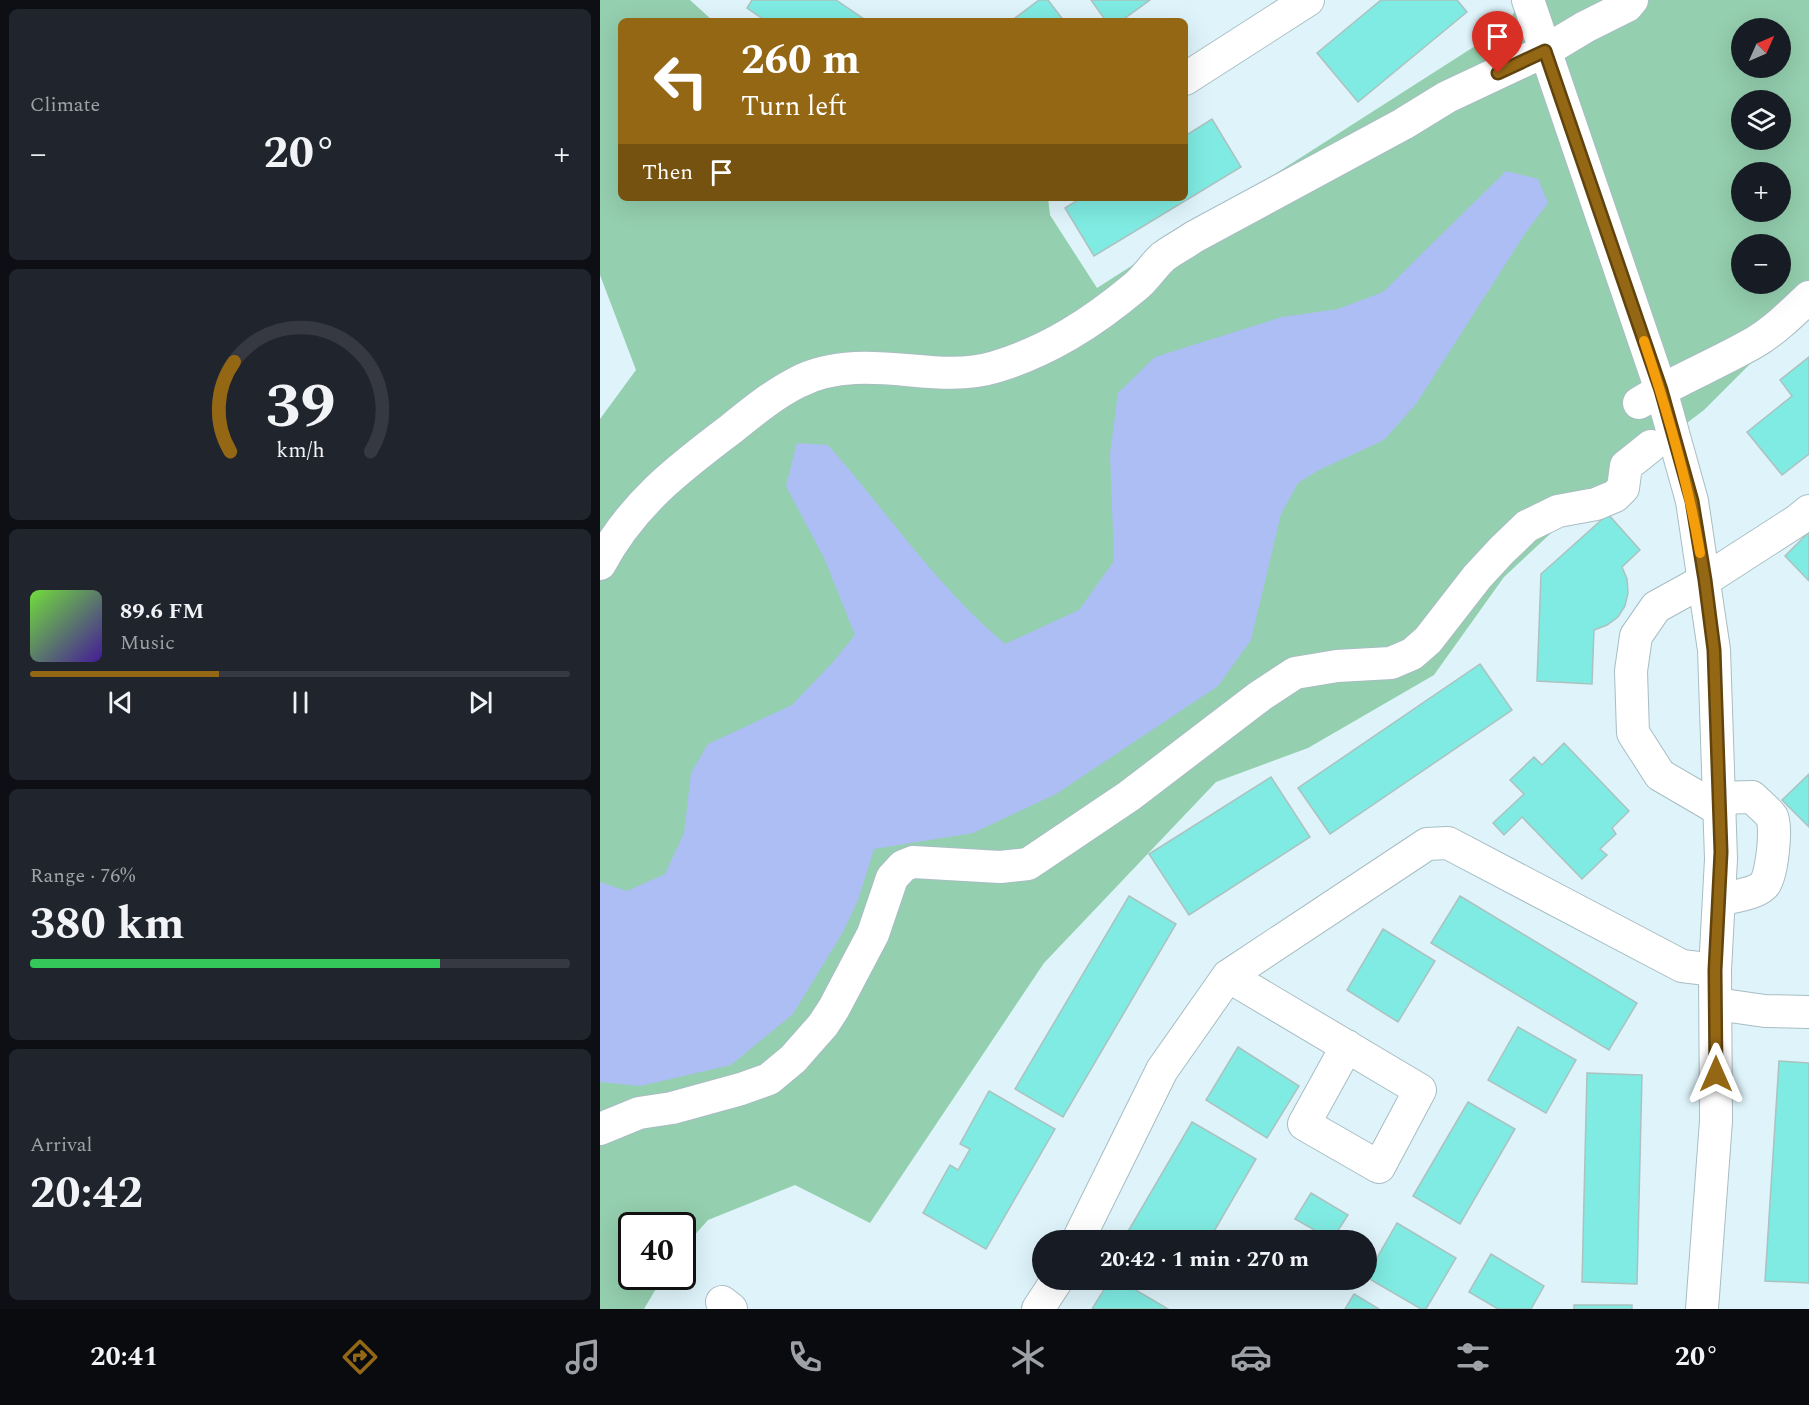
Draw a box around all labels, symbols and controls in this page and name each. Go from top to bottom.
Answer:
pin [1472,11,1523,73]
north arrow [1731,18,1791,78]
map controls [1731,18,1791,294]
icon: arrive [1481,20,1514,53]
text: 260 m [741,29,860,92]
icon: left [642,42,720,120]
text: Turn left [741,86,847,128]
text: Climate [30,90,100,120]
button: layers [1731,90,1791,150]
text: 20° [264,119,337,188]
text: − [30,129,47,179]
text: + [554,129,570,179]
text: Then [642,156,693,189]
icon: arrive [705,156,738,189]
button: + [1731,162,1791,222]
button: − [1731,234,1791,294]
text: 39 [265,360,335,455]
text: km/h [276,434,324,467]
text: 89.6 FM [120,595,204,628]
text: Music [120,628,175,658]
icon: previous [104,686,137,719]
icon: pause [284,686,317,719]
icon: next [464,686,497,719]
text: Range · 76% [30,861,135,891]
text: 380 km [30,890,185,959]
position arrow [1684,1042,1748,1106]
text: Arrival [30,1130,92,1160]
text: 20:42 [30,1159,143,1228]
speed limit sign: 40 [618,1212,696,1290]
text: 20:42 · 1 min · 270 m [1100,1243,1309,1276]
text: 20:41 [90,1336,158,1378]
icon: directions [339,1336,381,1378]
icon: music [562,1336,604,1378]
icon: phone [784,1336,826,1378]
icon: climate [1007,1336,1049,1378]
icon: car [1230,1336,1272,1378]
icon: filters [1452,1336,1494,1378]
text: 20° [1675,1336,1719,1378]

